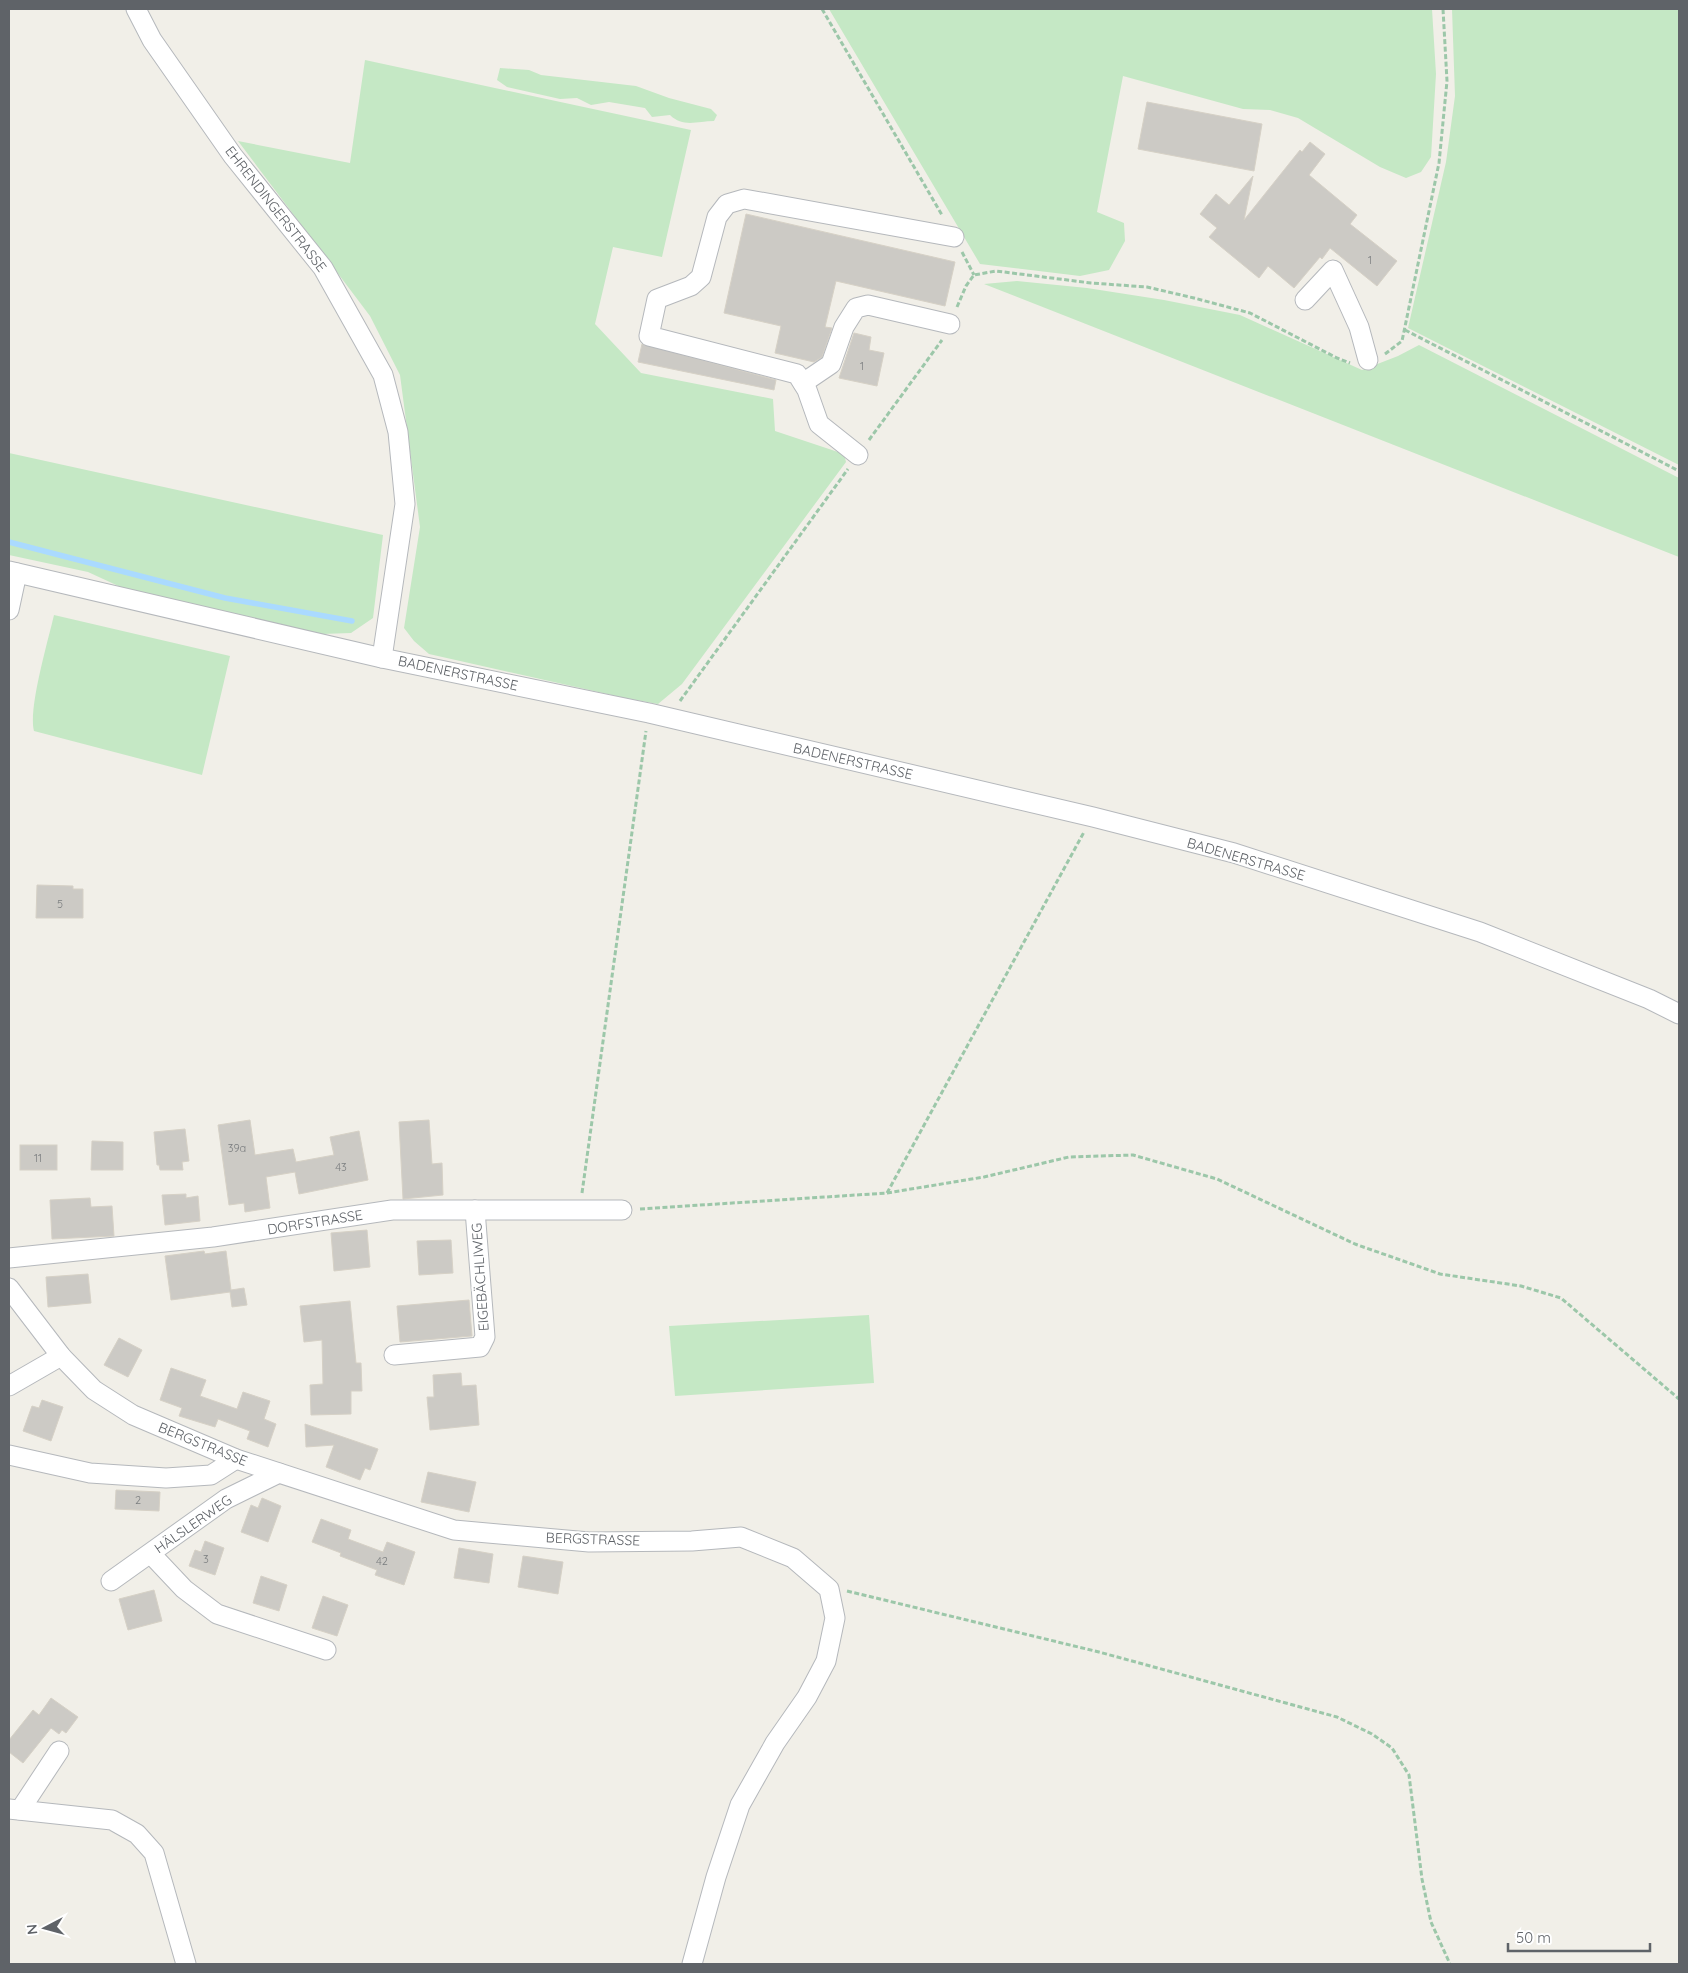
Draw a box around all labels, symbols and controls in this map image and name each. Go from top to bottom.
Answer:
street label: EHRENDINGERSTRASSE [221,142,331,276]
house number: 1 [1368,253,1372,267]
house number: 1 [860,359,864,373]
street label: BADENERSTRASSE [396,651,520,695]
street label: BADENERSTRASSE [791,738,915,784]
street label: BADENERSTRASSE [1185,834,1307,884]
house number: 5 [57,897,63,911]
house number: 39a [228,1141,246,1155]
house number: 11 [34,1151,42,1165]
house number: 43 [335,1160,347,1174]
street label: DORFSTRASSE [266,1206,364,1238]
street label: EIGEBÄCHLIWEG [467,1222,493,1332]
street label: BERGSTRASSE [156,1418,250,1470]
street label: HÄLSLERWEG [151,1491,235,1557]
house number: 2 [135,1493,141,1507]
street label: BERGSTRASSE [545,1528,641,1550]
house number: 3 [203,1552,209,1566]
house number: 42 [376,1554,388,1568]
north arrow [20,1903,70,1953]
scale bar [1508,1920,1650,1952]
text: N [23,1923,42,1935]
text: 50 m [1516,1928,1551,1947]

